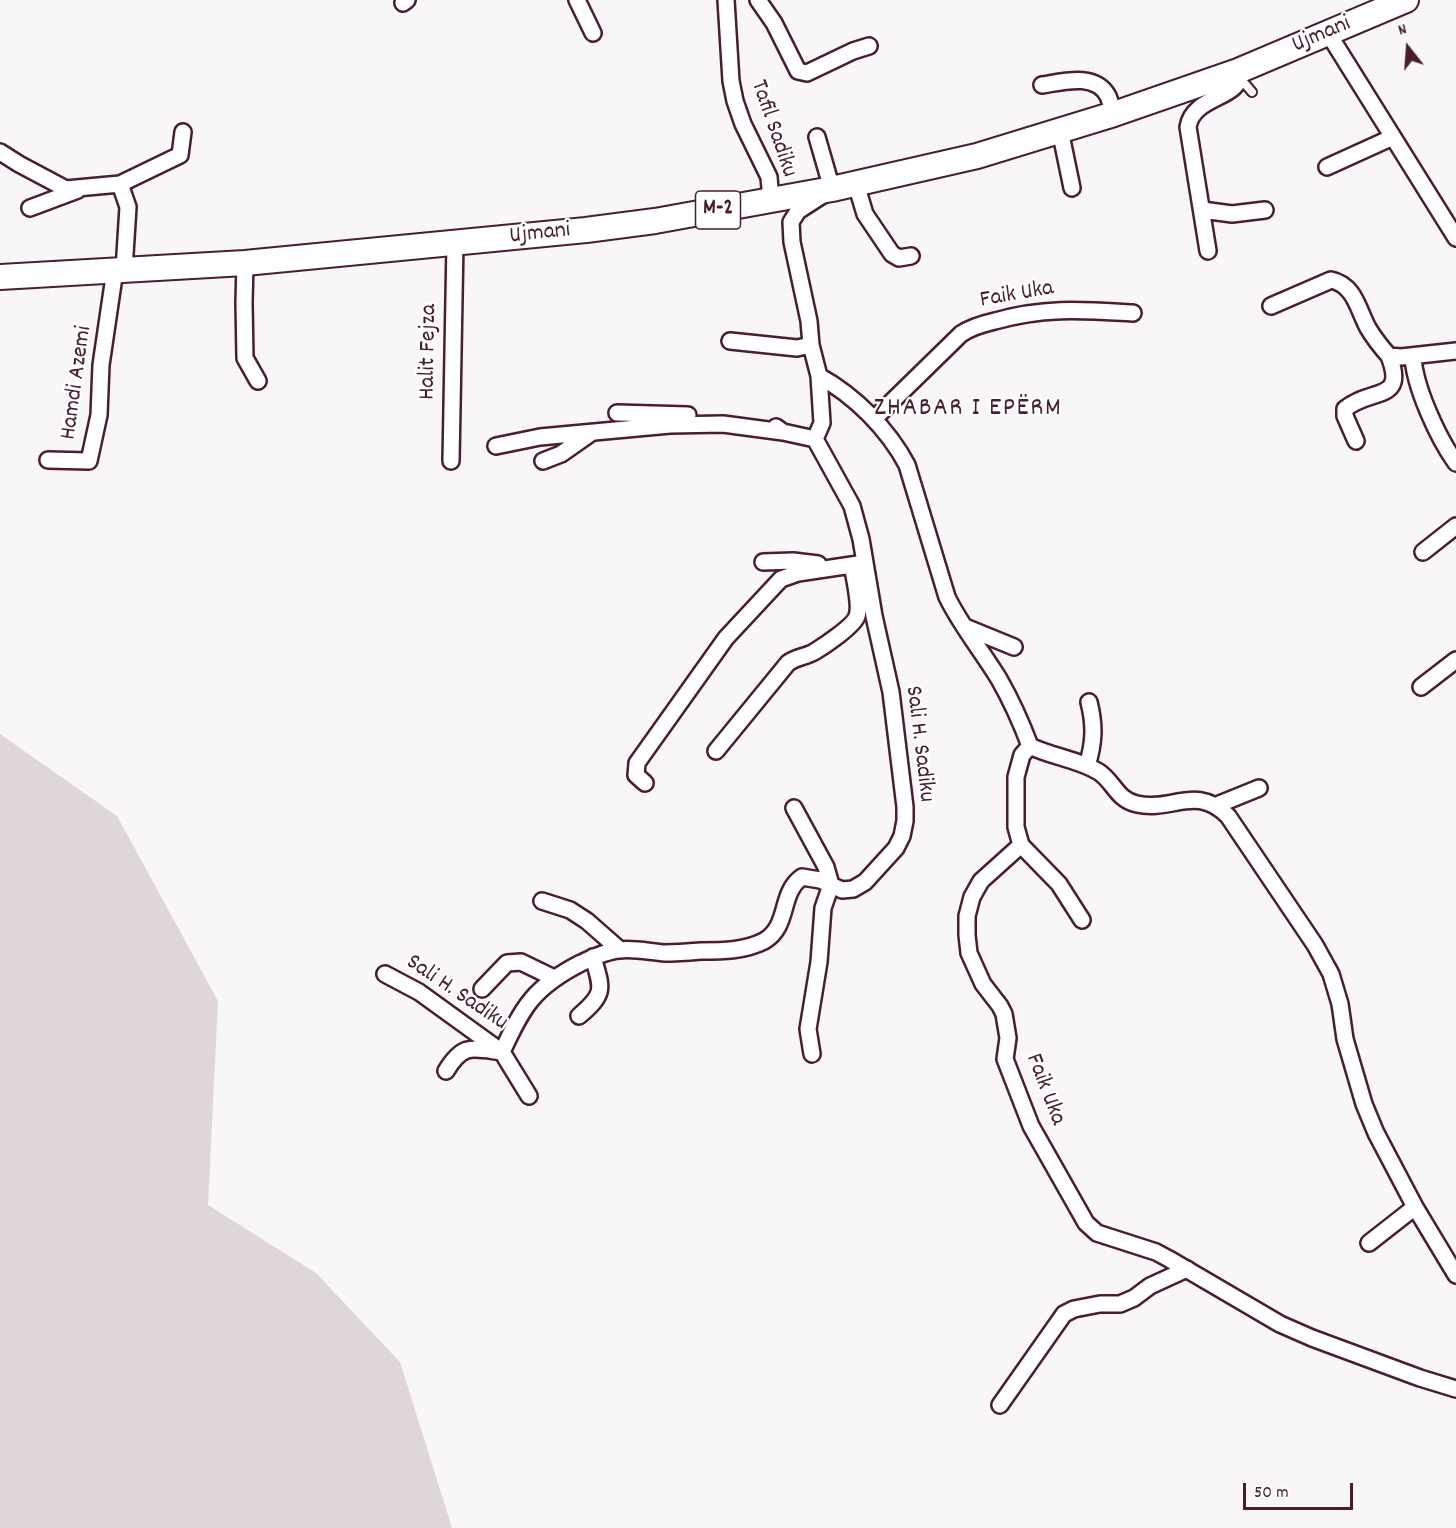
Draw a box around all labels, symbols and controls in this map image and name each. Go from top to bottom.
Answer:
street label: Ujmani [1288,11,1356,61]
north arrow [1378,18,1438,78]
text: N [1395,18,1410,42]
street label: Tafil Sadiku [742,77,802,181]
road number: M-2 [696,191,740,229]
street label: Ujmani [508,217,572,253]
street label: Faik Uka [978,275,1056,317]
street label: Halit Fejza [415,304,445,400]
street label: Hamdi Azemi [56,324,100,442]
district label: ZHABAR I EPËRM [874,394,1062,426]
street label: Sali H. Sadiku [897,684,939,804]
street label: Sali H. Sadiku [399,949,513,1039]
street label: Faik Uka [1017,1050,1071,1130]
scale bar [1246,1471,1356,1509]
text: 50 m [1254,1481,1289,1506]

